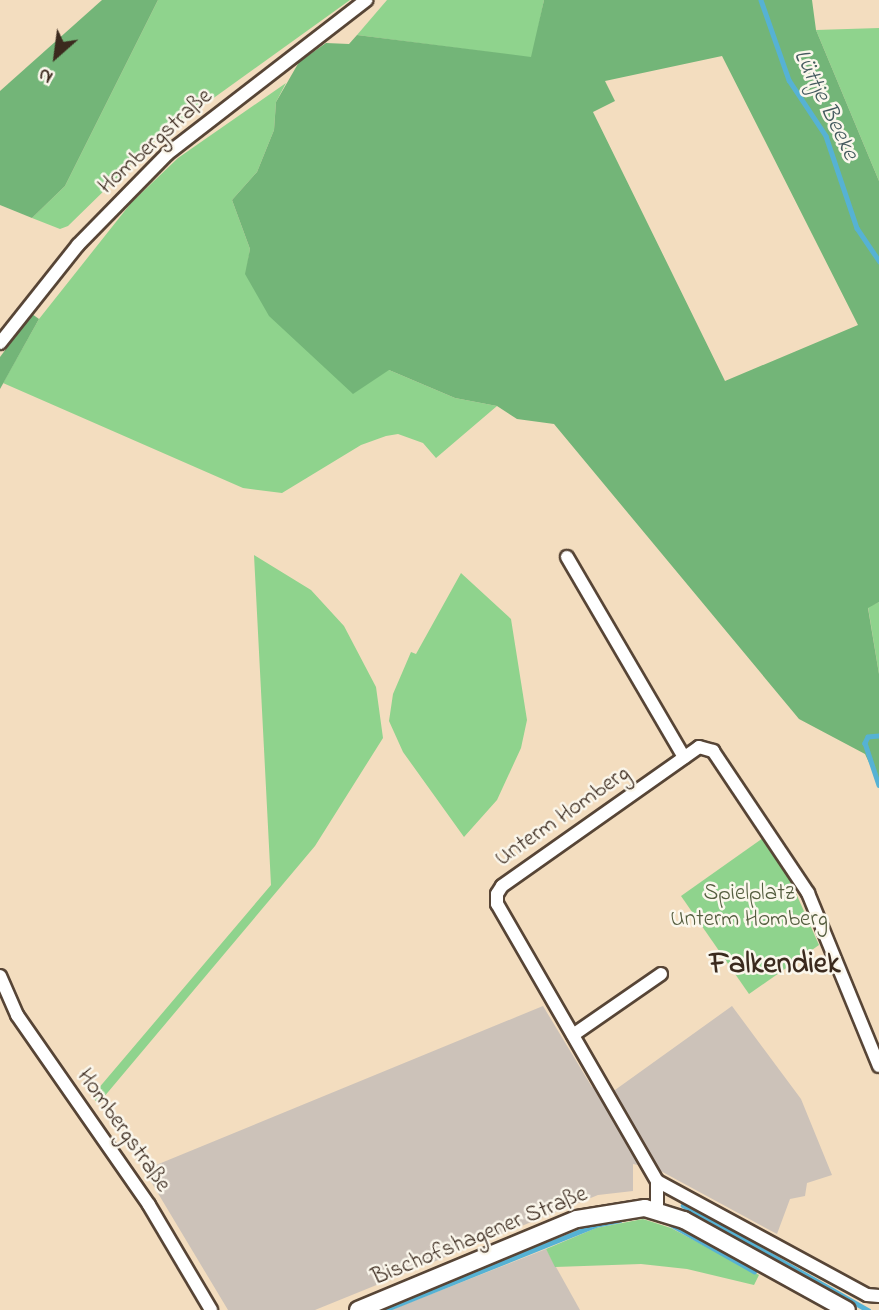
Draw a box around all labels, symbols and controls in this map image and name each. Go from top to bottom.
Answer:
north arrow [21,21,91,91]
water label: Lüttje Beeke [786,45,864,165]
text: N [34,60,58,90]
street label: Hombergstraße [93,83,219,201]
street label: Unterm Homberg [490,760,636,874]
park label: Spielplatz Unterm Homberg [670,880,828,934]
district label: Falkendiek [710,947,840,983]
street label: Hombergstraße [70,1064,176,1198]
street label: Bischofshagener Straße [368,1181,592,1293]

